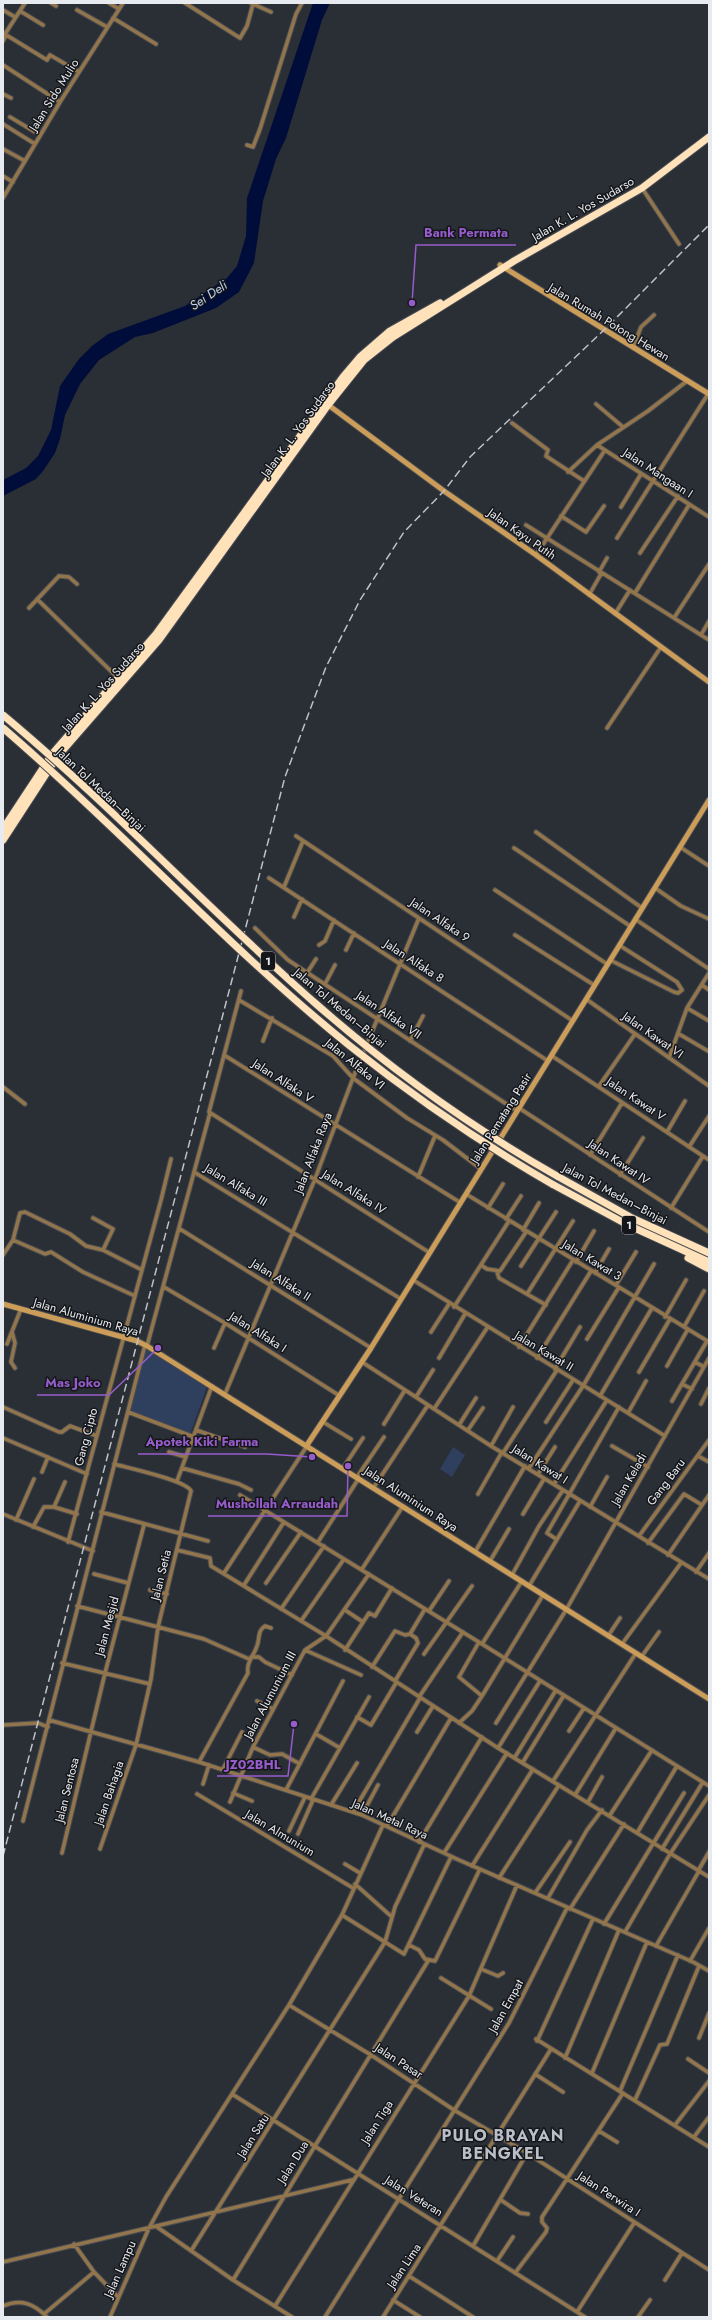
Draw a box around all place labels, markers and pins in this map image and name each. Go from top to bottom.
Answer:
callout: Bank Permata [416,220,516,245]
callout: Mas Joko [37,1370,109,1395]
callout: Apotek Kiki Farma [138,1429,267,1454]
callout: Mushollah Arraudah [208,1491,347,1516]
callout: JZ02BHL [217,1751,288,1776]

